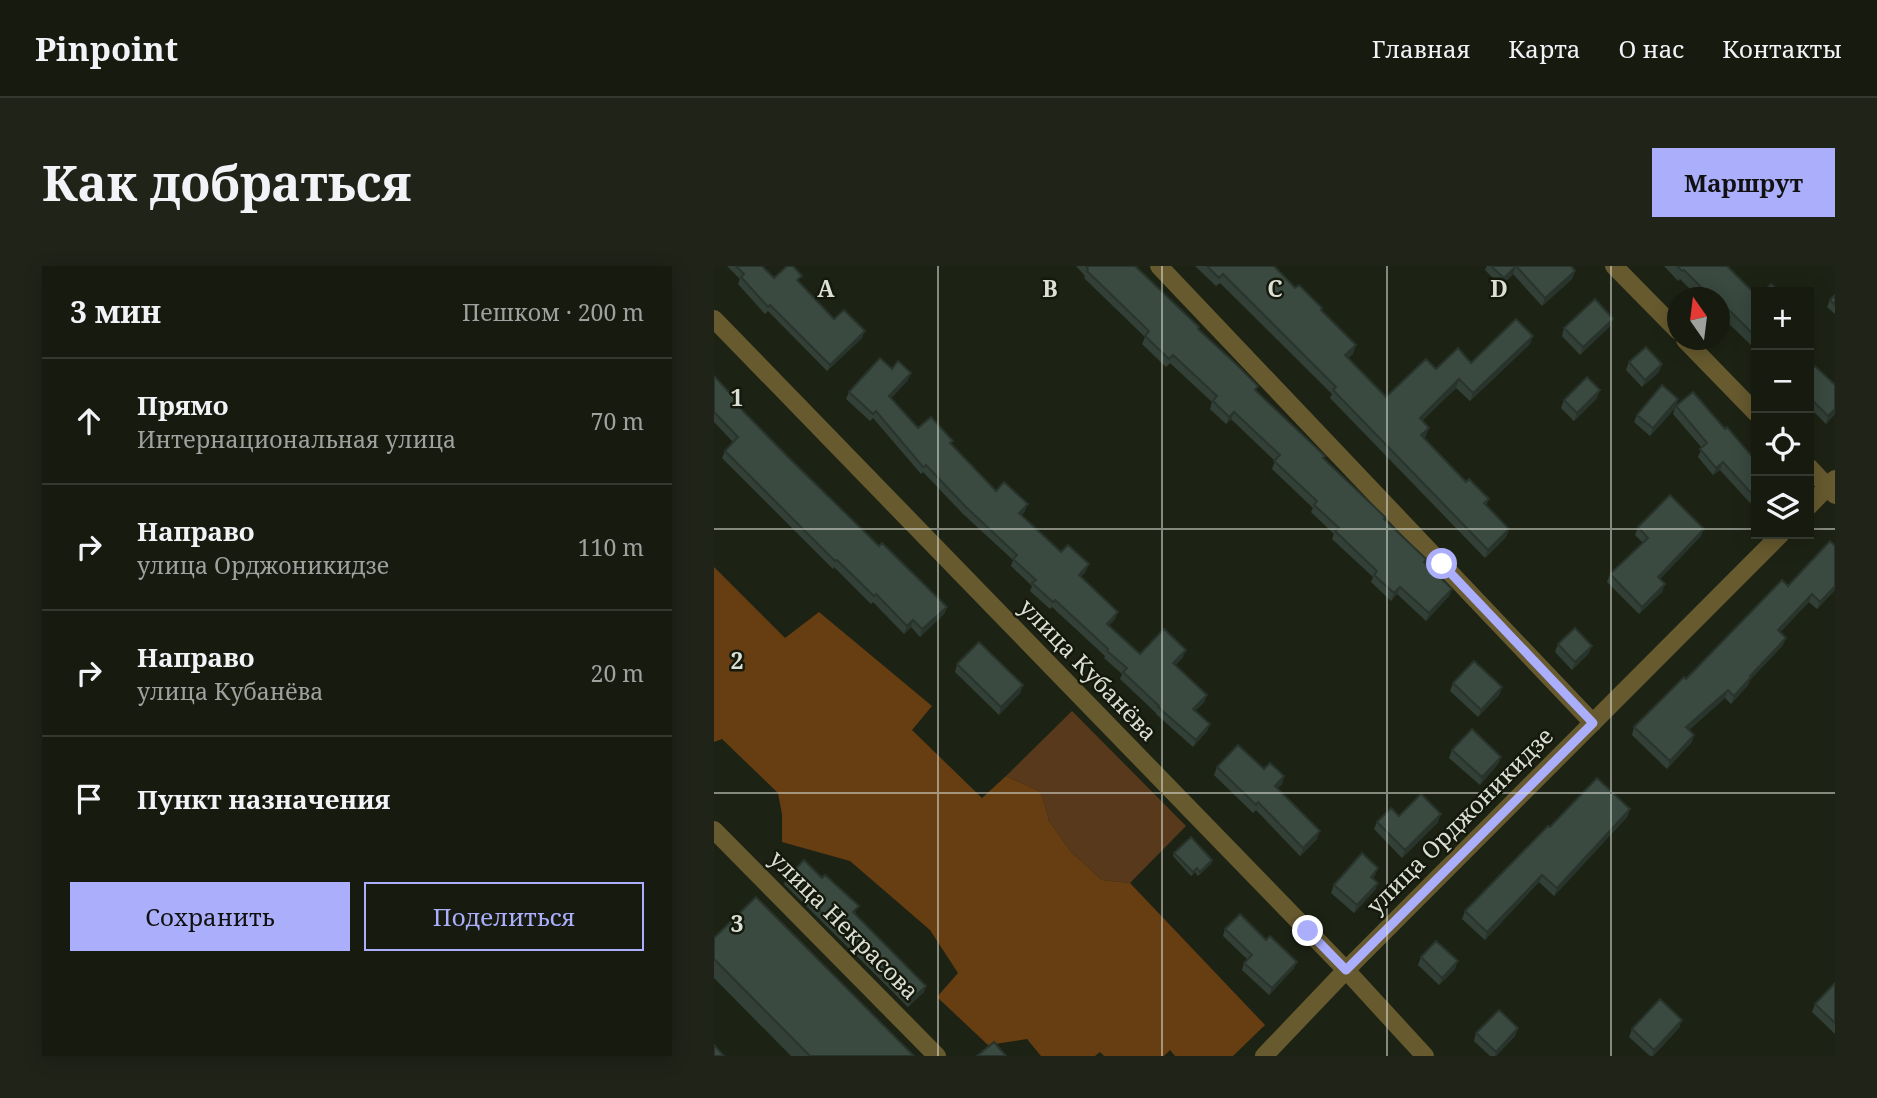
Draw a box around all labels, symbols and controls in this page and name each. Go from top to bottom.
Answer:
text: Pinpoint [35,26,178,71]
text: Главная [1372,32,1470,65]
text: Карта [1508,32,1581,65]
text: О нас [1619,32,1684,65]
text: Контакты [1722,32,1842,65]
button: Маршрут [1652,148,1835,217]
text: Как добраться [42,149,411,215]
text: A [817,272,835,304]
text: B [1042,272,1058,304]
text: C [1267,272,1283,304]
text: D [1490,272,1508,304]
north arrow [1667,287,1730,350]
map controls [1751,287,1814,539]
button: + [1751,287,1814,350]
text: 3 мин [70,291,161,332]
text: Пешком · 200 m [462,296,644,328]
button: − [1751,350,1814,413]
text: 1 [731,381,744,413]
text: Прямо [137,387,228,423]
icon: ahead [70,402,108,440]
text: 70 m [591,405,644,437]
button: locate [1751,413,1814,476]
text: Интернациональная улица [137,423,456,455]
button: layers [1751,476,1814,539]
text: Направо [137,513,255,549]
icon: right [70,528,108,566]
text: 110 m [578,531,644,563]
route start [1426,548,1457,579]
text: улица Орджоникидзе [137,549,389,581]
street label: улица Кубанёва [1012,591,1165,747]
text: Направо [137,639,255,675]
text: 2 [731,644,744,676]
icon: right [70,654,108,692]
text: 20 m [591,657,644,689]
text: улица Кубанёва [137,675,323,707]
street label: улица Орджоникидзе [1359,720,1560,921]
icon: arrive [70,780,108,818]
text: Пункт назначения [137,781,390,817]
street label: улица Некрасова [763,842,927,1006]
button: Сохранить [70,882,350,951]
button: Поделиться [364,882,644,951]
text: 3 [731,907,744,939]
route end [1292,915,1323,946]

